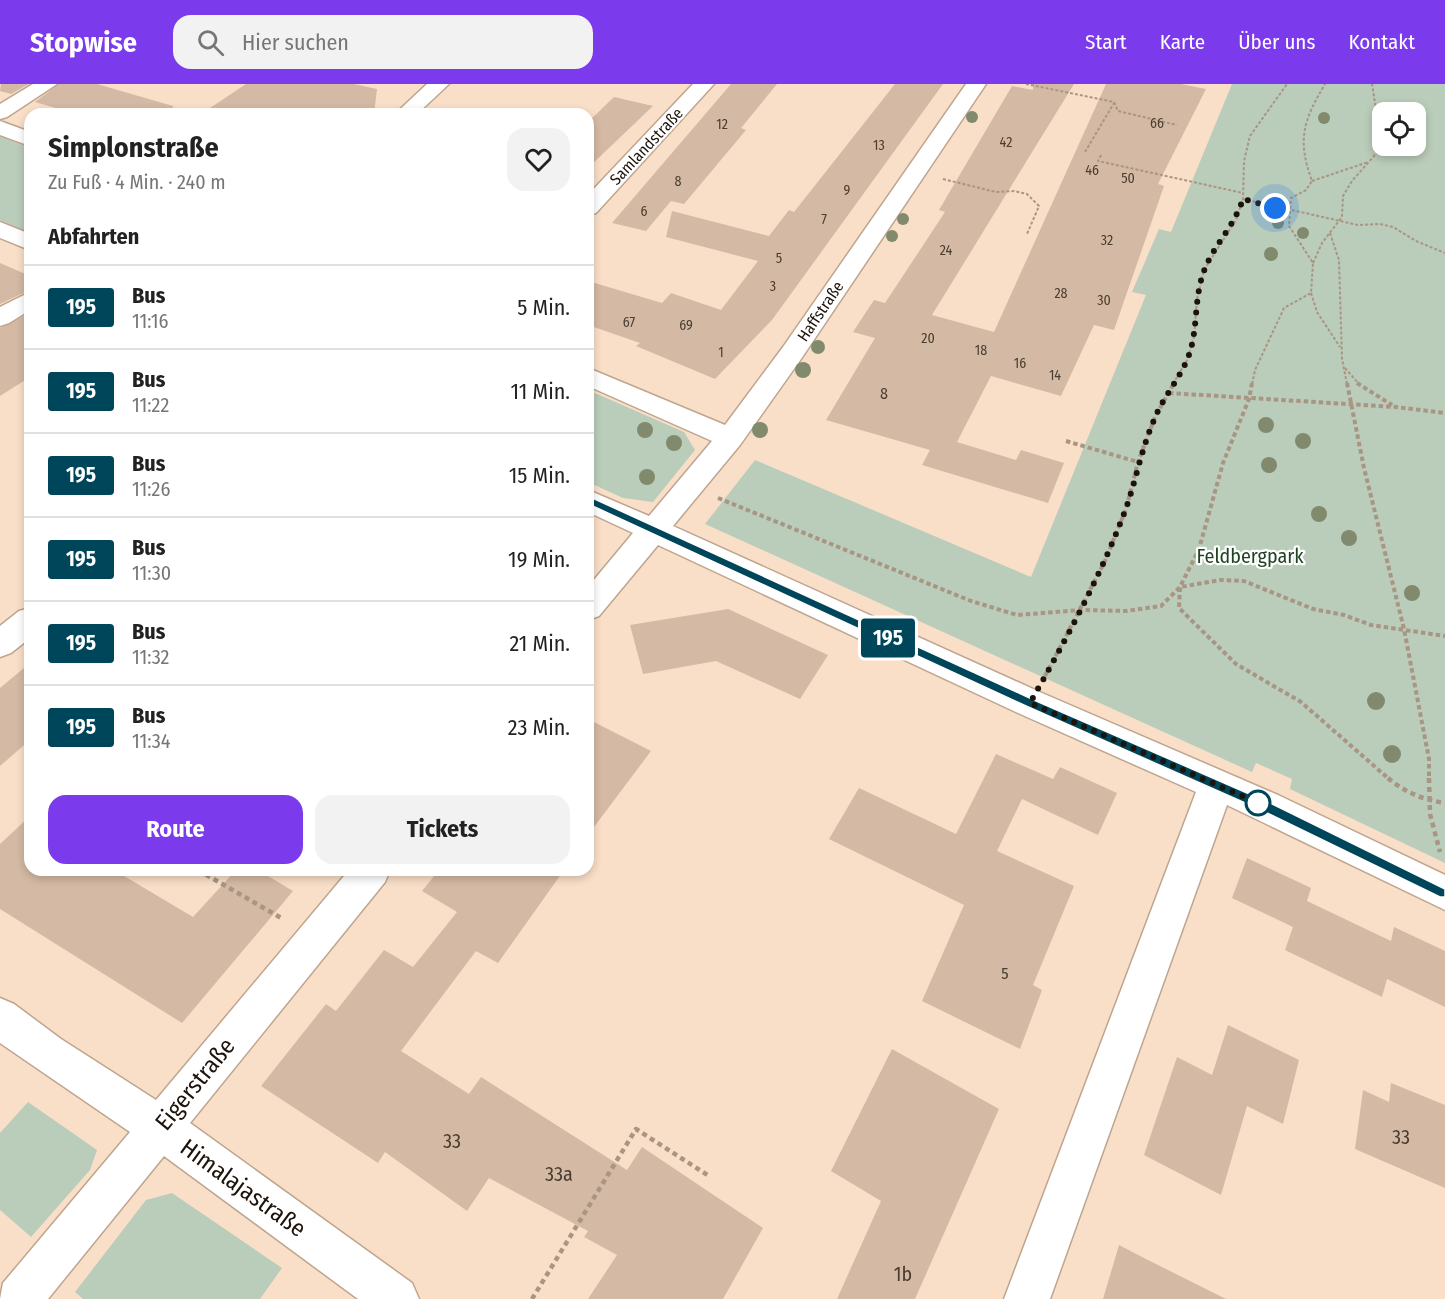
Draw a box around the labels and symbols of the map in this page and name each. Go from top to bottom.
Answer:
street label: Samlandstraße [606,104,687,189]
house number: 66 [1150,115,1164,132]
house number: 12 [716,116,728,133]
house number: 42 [1000,134,1012,151]
house number: 13 [873,137,885,154]
house number: 46 [1085,162,1099,179]
house number: 50 [1121,170,1135,187]
house number: 8 [675,173,682,190]
house number: 9 [844,182,851,199]
your location [1260,193,1290,223]
house number: 6 [641,203,648,220]
house number: 7 [821,211,827,228]
house number: 32 [1101,232,1113,249]
house number: 24 [940,242,953,259]
house number: 5 [776,250,782,267]
street label: Haffstraße [793,277,848,345]
house number: 3 [770,278,776,295]
house number: 28 [1054,285,1068,302]
house number: 30 [1097,292,1111,309]
house number: 67 [623,314,635,331]
house number: 69 [679,317,693,334]
house number: 20 [921,330,935,347]
house number: 18 [975,342,987,359]
house number: 1 [718,344,724,361]
house number: 16 [1014,355,1026,372]
house number: 14 [1049,367,1061,384]
house number: 8 [880,384,888,403]
park label: Feldbergpark [1196,544,1304,568]
line badge: 195 [854,618,922,658]
unlabelled marker [1245,790,1271,816]
house number: 5 [1001,964,1009,983]
street label: Eigerstraße [149,1032,241,1136]
house number: 33 [1392,1125,1410,1149]
house number: 33 [443,1129,461,1153]
street label: Himalajastraße [175,1133,311,1243]
house number: 33a [545,1162,573,1186]
house number: 1b [894,1262,912,1286]

